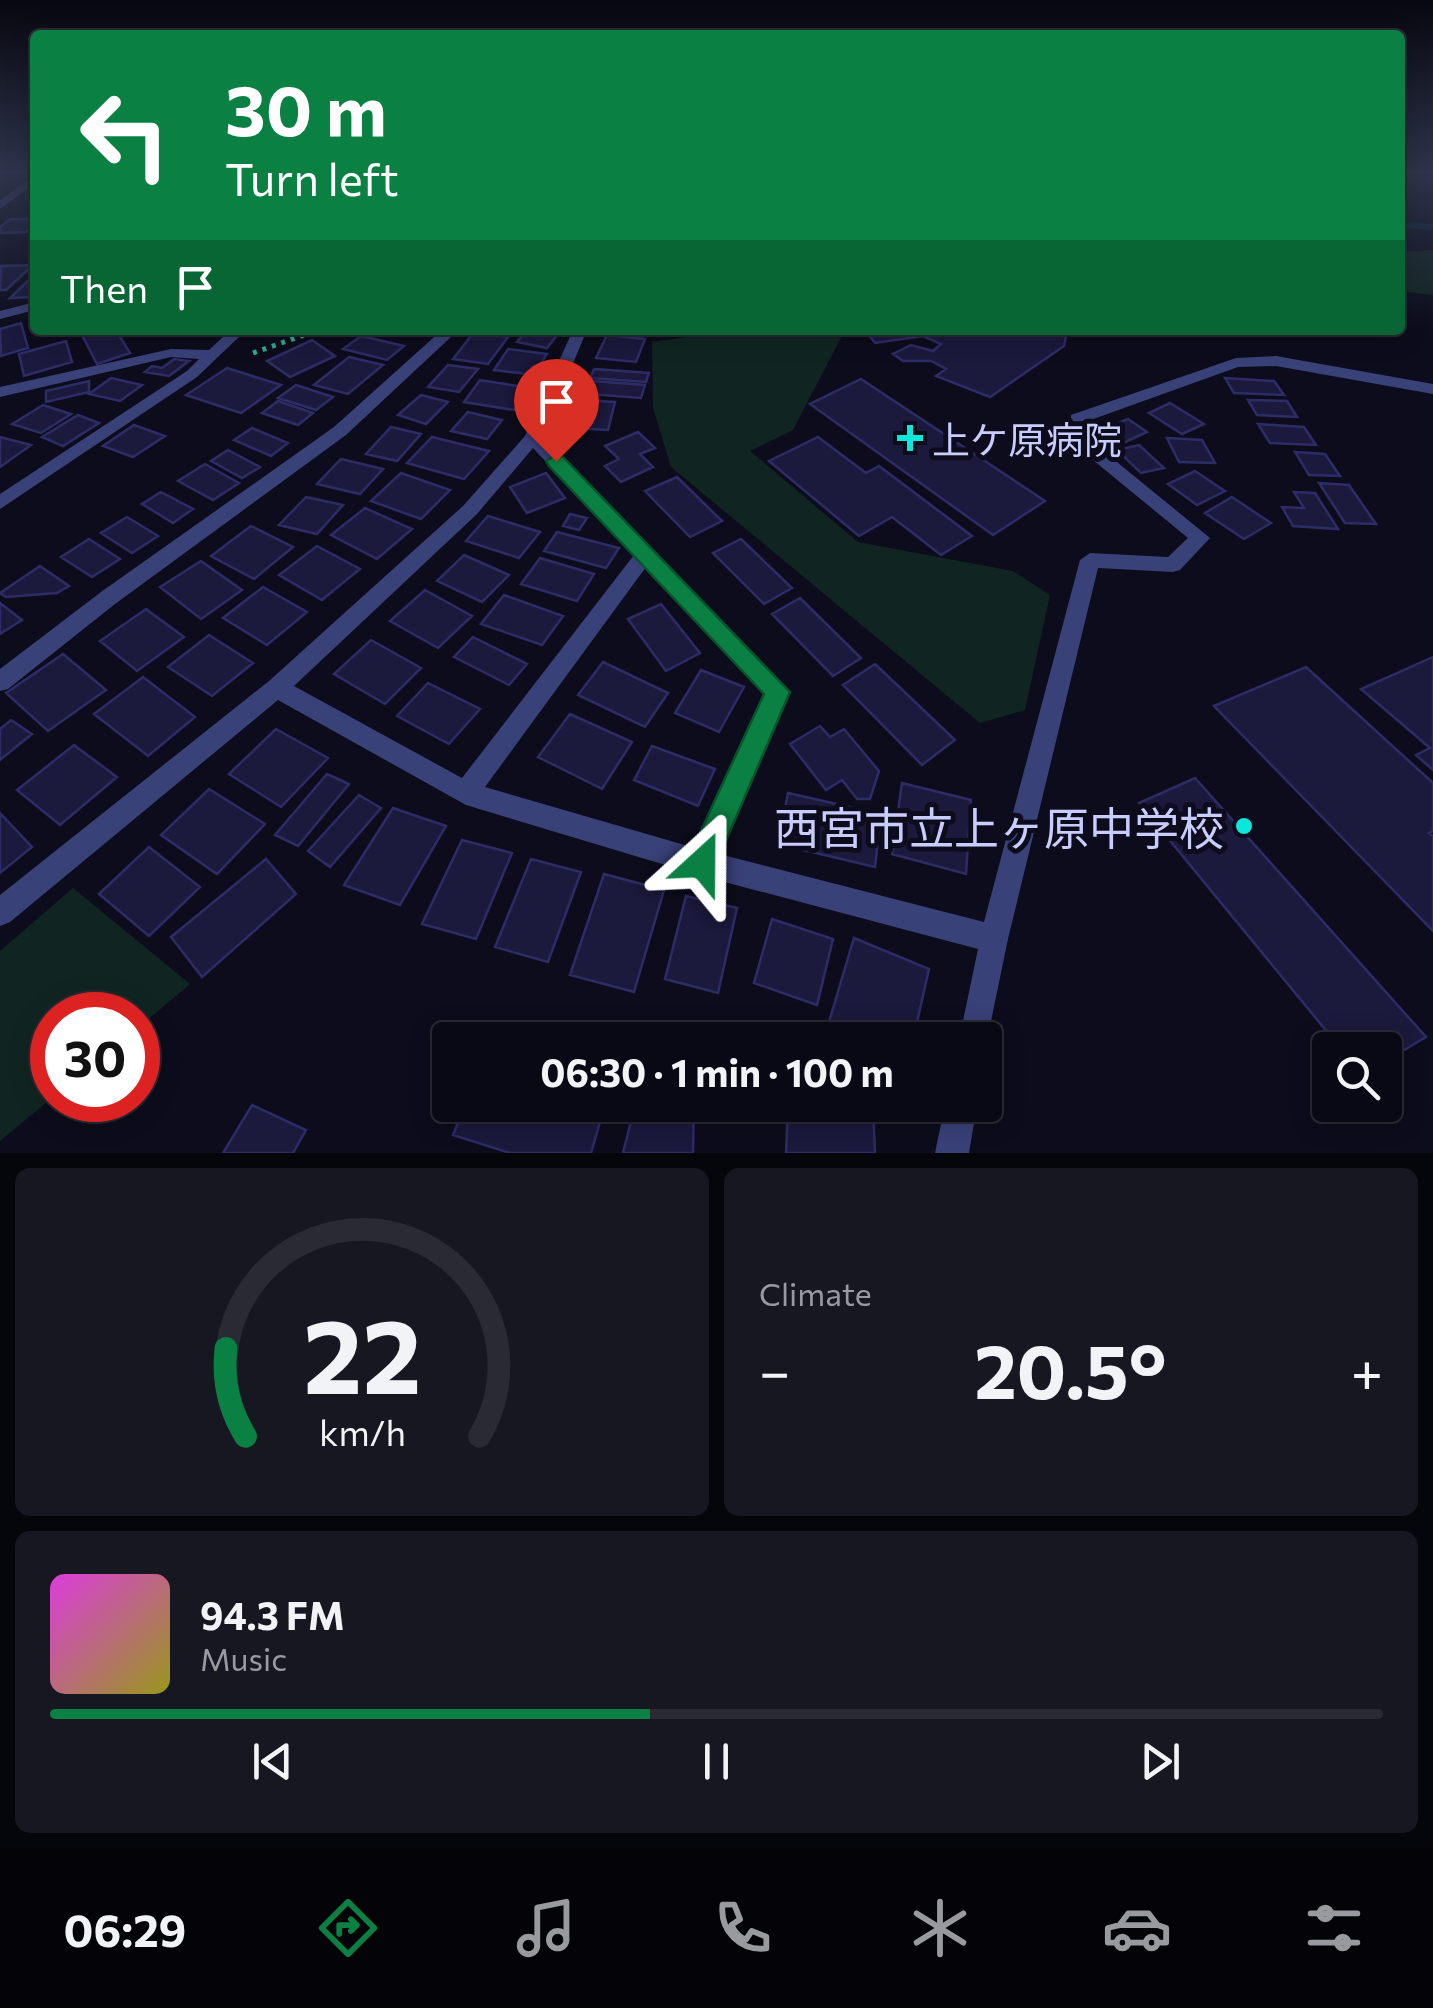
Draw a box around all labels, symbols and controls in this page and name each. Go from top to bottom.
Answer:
text: 30 m [225,65,387,150]
icon: left [60,70,190,200]
text: Turn left [225,150,399,205]
icon: arrive [168,260,223,315]
text: Then [60,264,148,311]
pin [514,359,599,462]
icon: arrive [529,374,584,429]
place label: 上ケ原病院 [932,415,1122,462]
marker: 上ケ原病院 [897,425,923,451]
place label: 西宮市立上ヶ原中学校 [774,799,1224,854]
position arrow [650,811,754,915]
marker: 西宮市立上ヶ原中学校 [1233,815,1255,837]
speed limit sign: 30 [30,992,160,1122]
map controls [1312,1032,1402,1122]
button: search [1312,1032,1402,1122]
text: 06:30 · 1 min · 100 m [540,1048,894,1095]
text: Climate [759,1273,872,1313]
text: 22 [303,1288,421,1415]
text: 20.5° [974,1323,1167,1414]
text: − [759,1336,790,1403]
text: + [1351,1336,1383,1403]
text: km/h [319,1410,405,1453]
text: 94.3 FM [200,1591,345,1638]
text: Music [200,1638,287,1678]
icon: previous [245,1734,300,1789]
icon: pause [689,1734,744,1789]
icon: next [1133,1734,1188,1789]
icon: directions [313,1893,383,1963]
icon: music [511,1893,581,1963]
icon: phone [708,1893,778,1963]
icon: climate [905,1893,975,1963]
icon: car [1102,1893,1172,1963]
icon: filters [1299,1893,1369,1963]
text: 06:29 [64,1901,186,1956]

